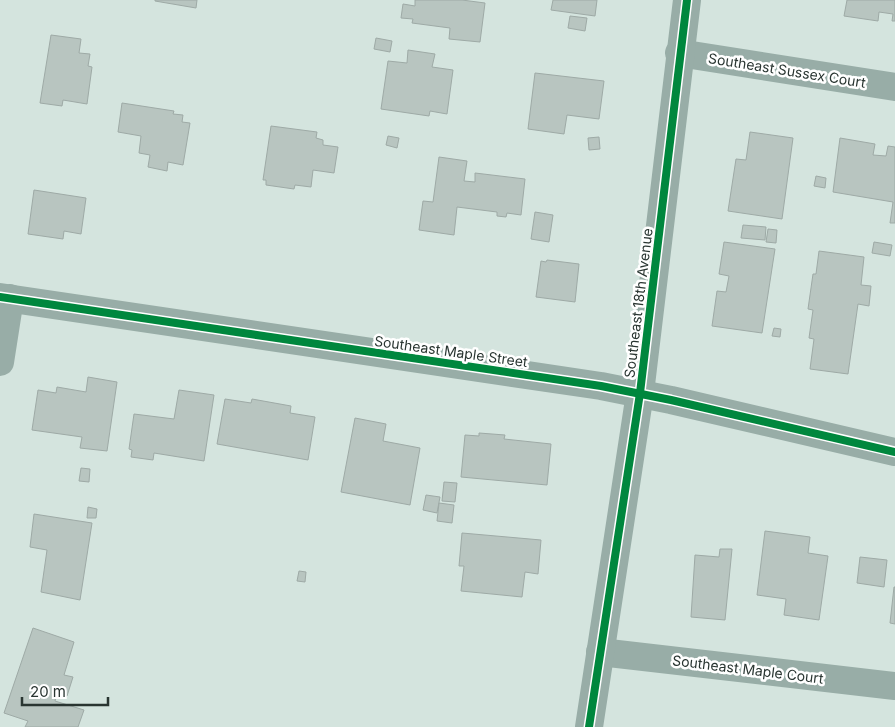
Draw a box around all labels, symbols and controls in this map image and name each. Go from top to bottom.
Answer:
street label: Southeast Sussex Court [707,49,867,91]
street label: Southeast 18th Avenue [620,227,656,379]
street label: Southeast Maple Street [373,332,529,370]
street label: Southeast Maple Court [671,651,825,687]
scale bar [22,674,109,706]
text: 20 m [30,682,66,701]

